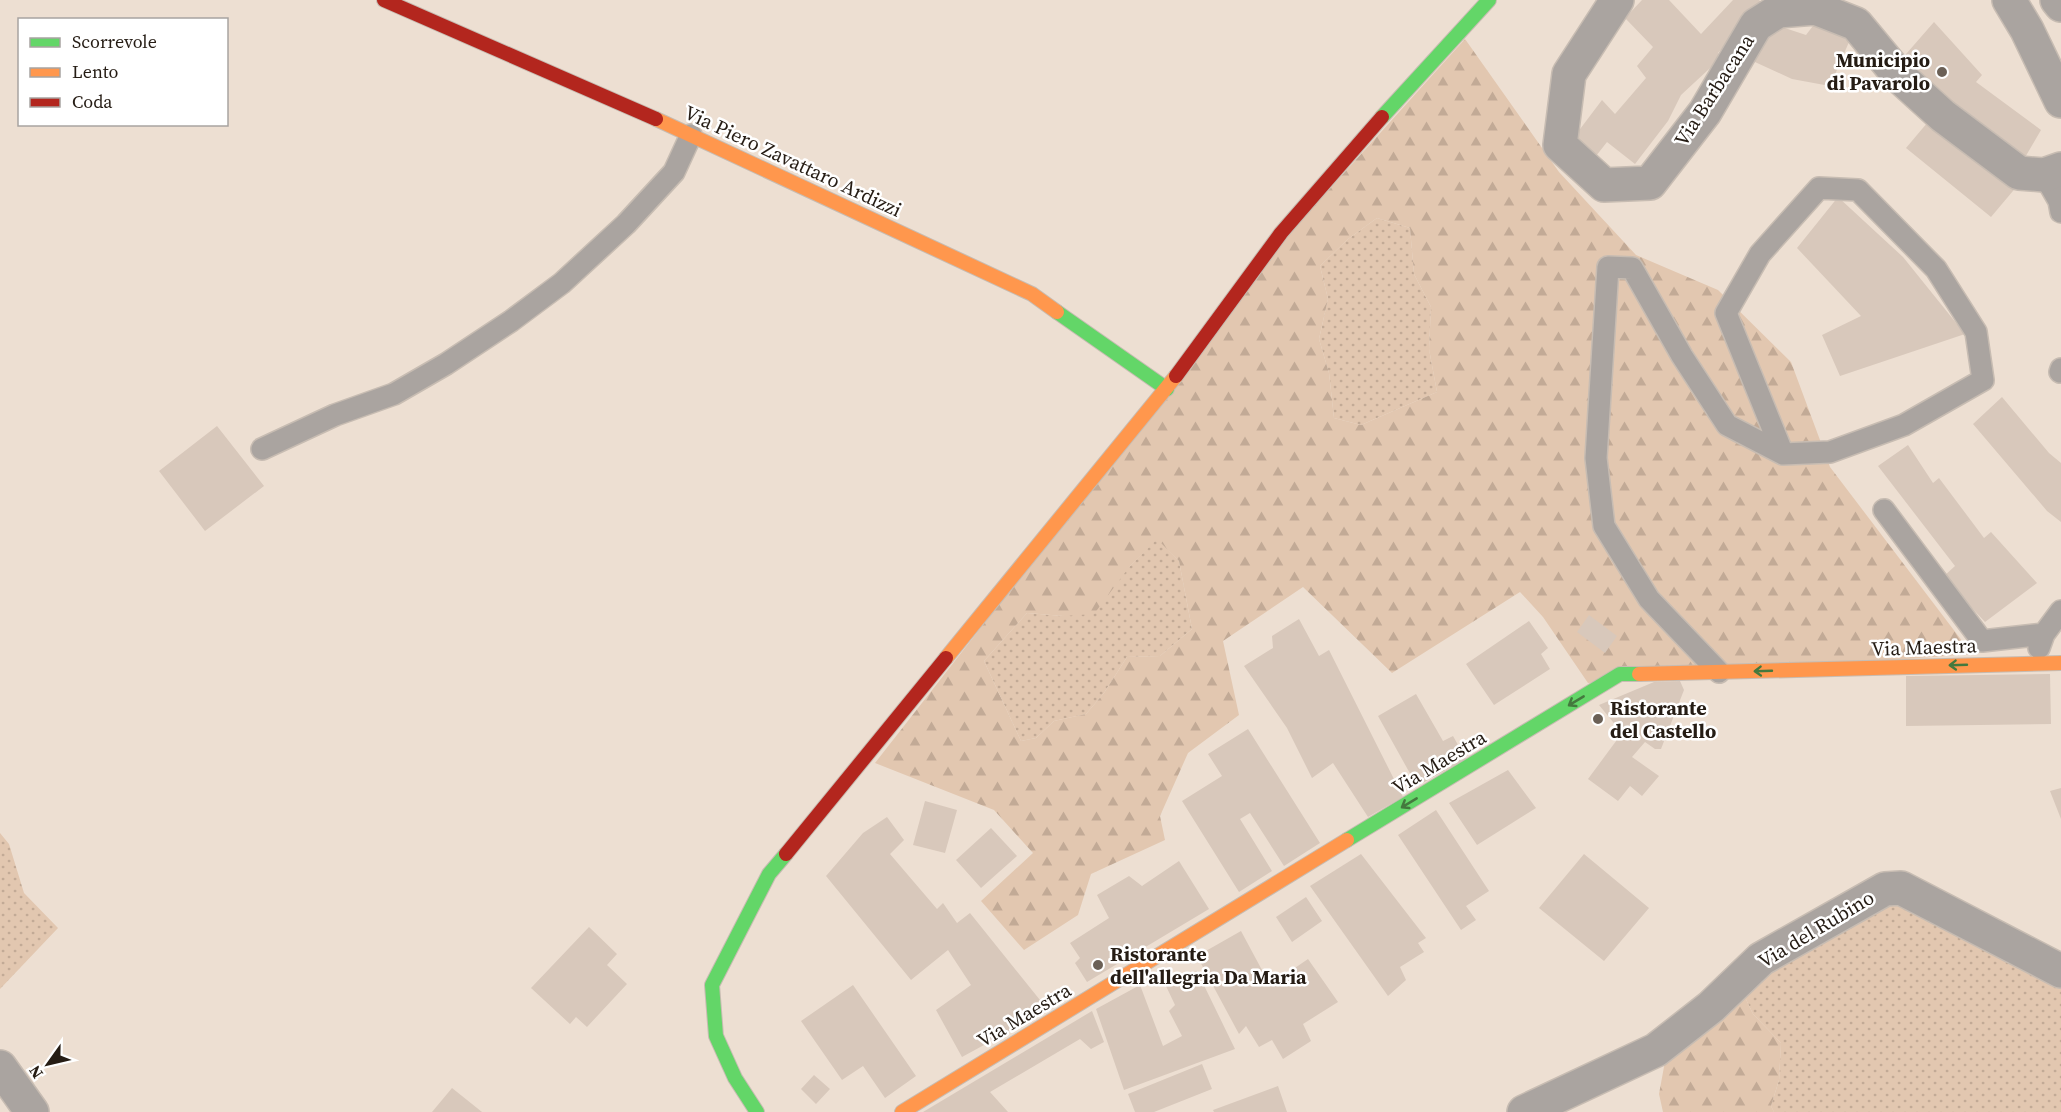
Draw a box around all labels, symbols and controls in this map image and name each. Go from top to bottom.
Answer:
legend [18,18,228,126]
street label: Via Barbacana [1667,28,1761,151]
text: Scorrevole [72,29,157,54]
place label: Municipio di Pavarolo [1827,46,1930,97]
text: Lento [72,59,119,84]
marker: Municipio di Pavarolo [1935,65,1949,79]
text: Coda [72,89,113,114]
street label: Via Piero Zavattaro Ardizzi [680,98,906,224]
street label: Via Maestra [1871,631,1978,663]
one-way arrow [1948,659,1968,671]
one-way arrow [1754,665,1774,676]
place label: Ristorante del Castello [1610,694,1716,745]
one-way arrow [1568,696,1585,708]
marker: Ristorante del Castello [1591,712,1605,726]
street label: Via Maestra [1387,722,1492,801]
one-way arrow [1401,797,1418,809]
street label: Via del Rubino [1753,883,1879,975]
place label: Ristorante dell'allegria Da Maria [1110,940,1307,991]
marker: Ristorante dell'allegria Da Maria [1091,958,1105,972]
street label: Via Maestra [972,975,1077,1054]
north arrow [18,1034,78,1094]
text: N [23,1061,48,1083]

